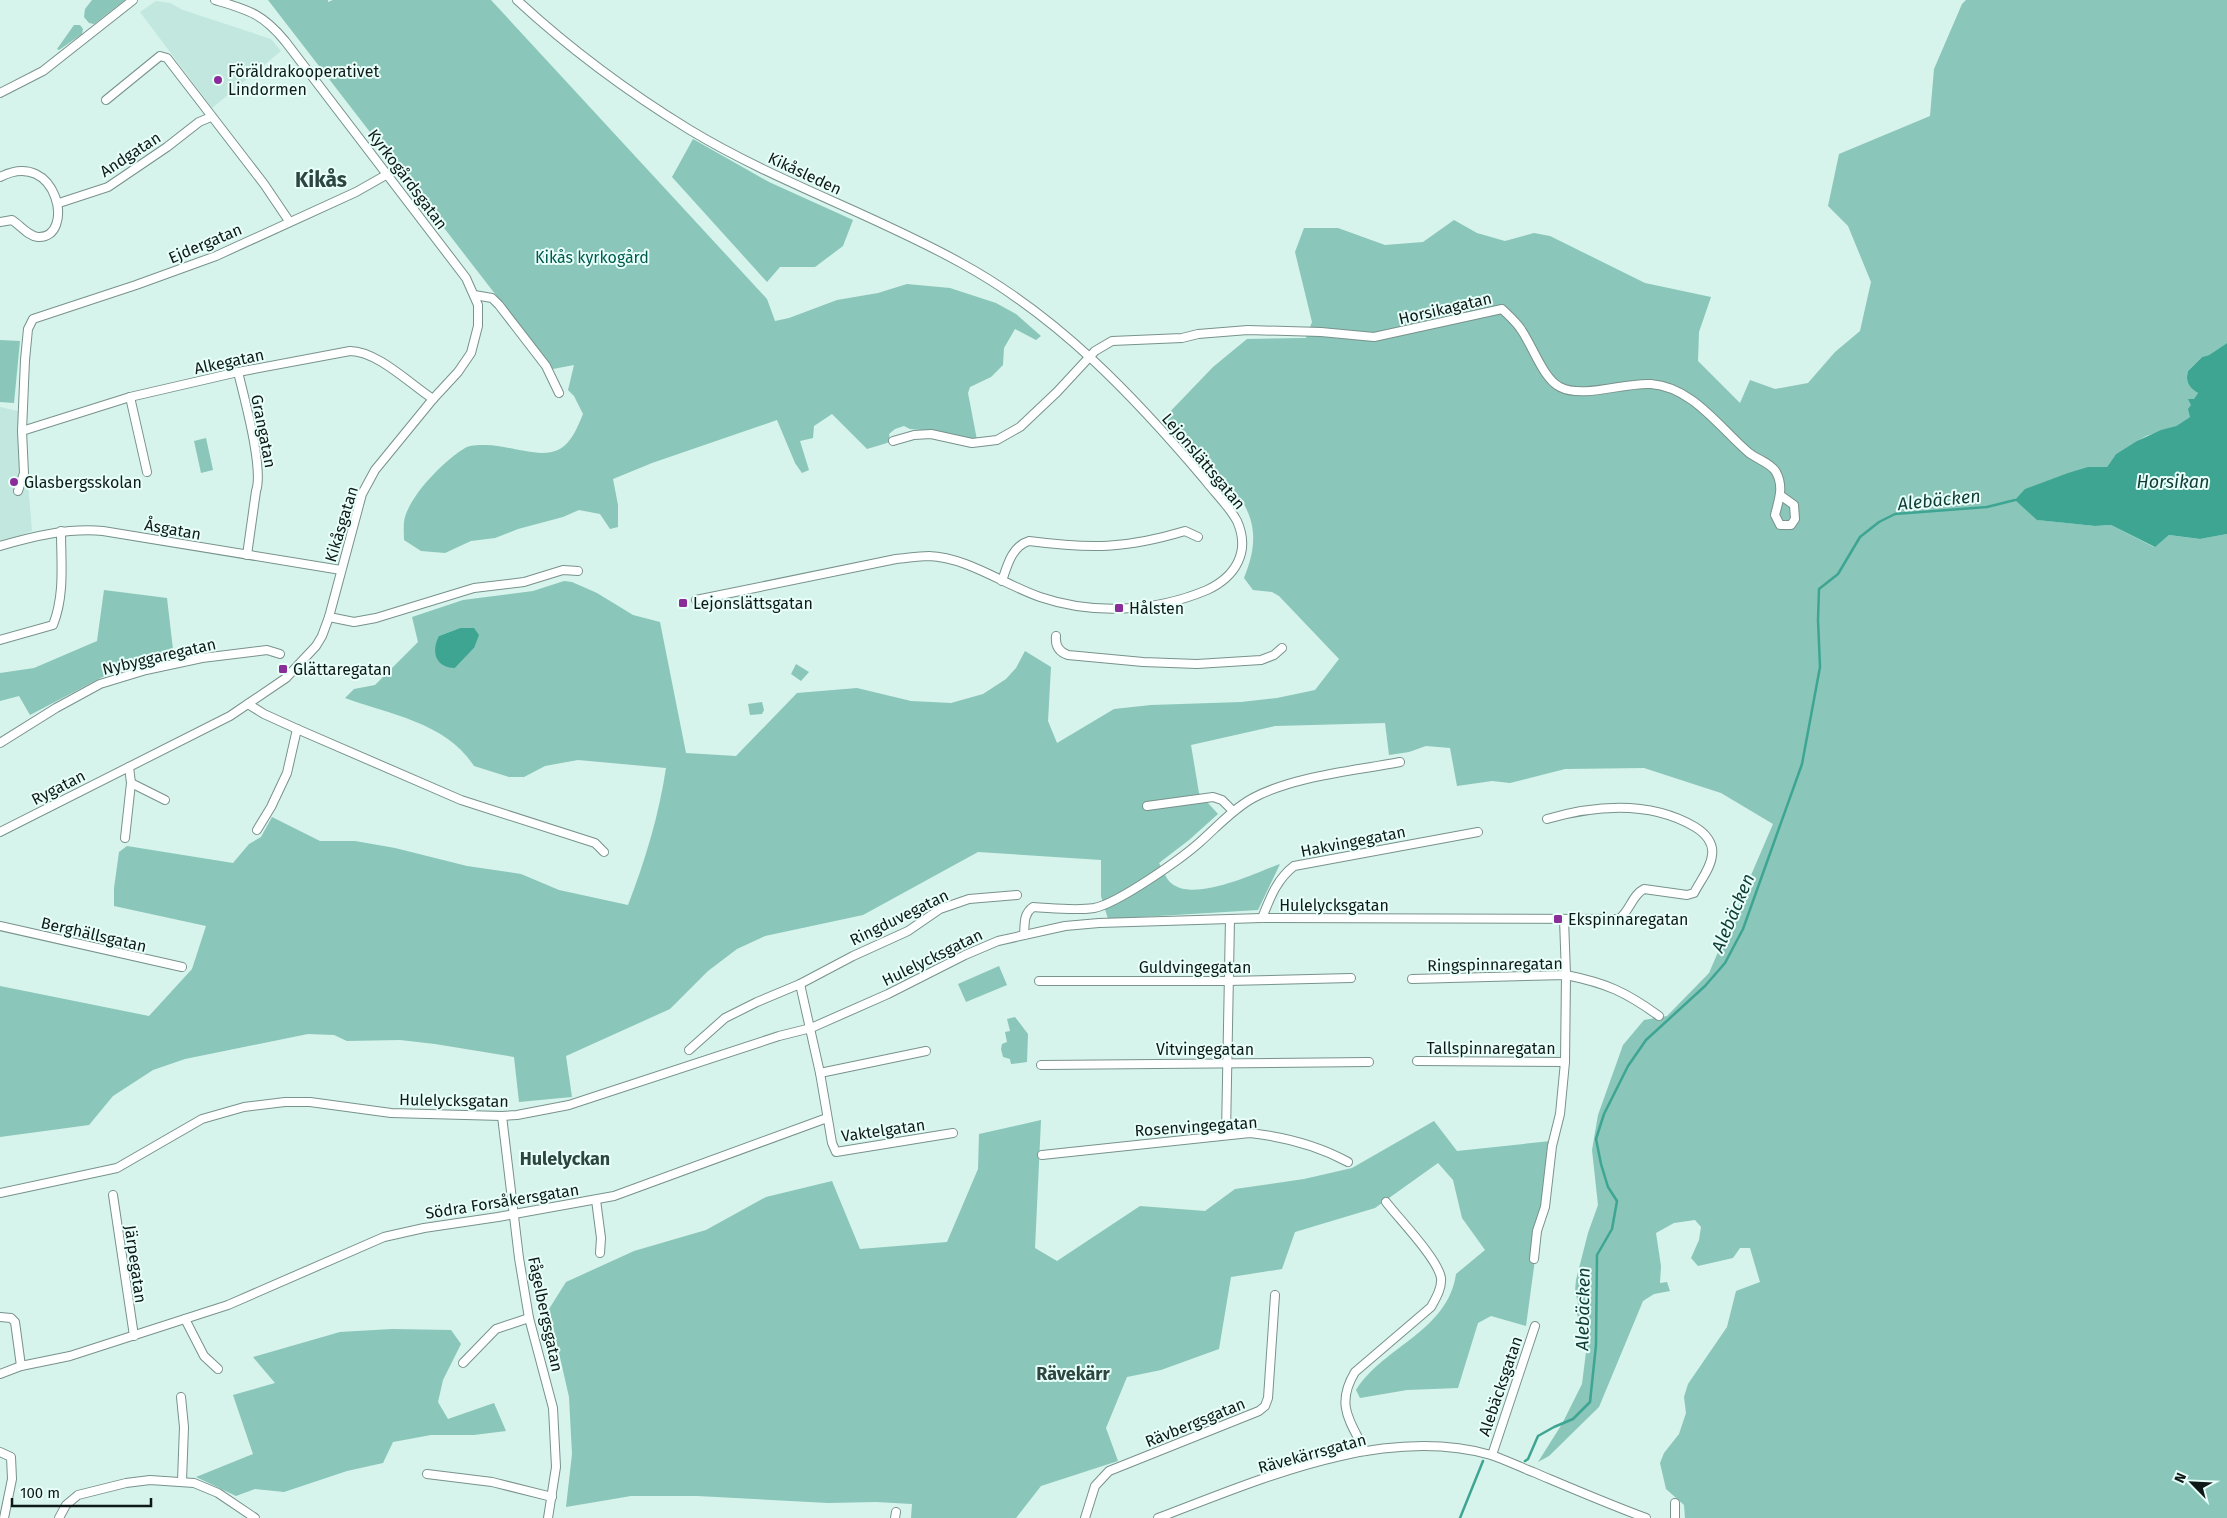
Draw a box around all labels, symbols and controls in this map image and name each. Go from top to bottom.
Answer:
place label: Föräldrakooperativet Lindormen [228,62,379,99]
marker: Föräldrakooperativet Lindormen [212,74,224,86]
street label: Kyrkogårdsgatan [364,125,451,233]
street label: Andgatan [96,128,164,181]
street label: Kikåsleden [765,148,845,199]
district label: Kikås [295,167,347,193]
street label: Ejdergatan [166,220,245,267]
park label: Kikås kyrkogård [535,248,649,267]
street label: Horsikagatan [1397,289,1494,328]
street label: Alkegatan [192,345,266,378]
street label: Grangatan [247,393,280,469]
street label: Lejonslättsgatan [1158,409,1249,513]
water label: Horsikan [2137,471,2209,493]
place label: Glasbergsskolan [24,473,142,492]
marker: Glasbergsskolan [8,476,20,488]
street label: Kikåsgatan [321,484,362,564]
water label: Alebäcken [1895,485,1982,515]
street label: Åsgatan [143,514,203,544]
place label: Lejonslättsgatan [693,594,813,613]
marker: Lejonslättsgatan [677,597,689,609]
place label: Hålsten [1129,599,1184,618]
marker: Hålsten [1113,602,1125,614]
street label: Nybyggaregatan [100,634,218,679]
place label: Glättaregatan [293,660,391,679]
marker: Glättaregatan [277,663,289,675]
street label: Rygatan [28,766,88,809]
street label: Hakvingegatan [1299,822,1407,861]
water label: Alebäcken [1706,870,1759,957]
street label: Ringduvegatan [847,885,952,950]
street label: Hulelycksgatan [1279,896,1389,915]
place label: Ekspinnaregatan [1568,910,1689,929]
street label: Berghällsgatan [39,913,149,956]
marker: Ekspinnaregatan [1552,913,1564,925]
street label: Hulelycksgatan [879,925,986,990]
street label: Ringspinnaregatan [1427,954,1563,975]
street label: Guldvingegatan [1139,958,1251,977]
street label: Tallspinnaregatan [1426,1039,1556,1058]
street label: Vitvingegatan [1156,1040,1254,1059]
street label: Hulelycksgatan [399,1090,509,1111]
street label: Rosenvingegatan [1134,1113,1258,1140]
street label: Vaktelgatan [840,1115,926,1146]
district label: Hulelyckan [520,1148,610,1170]
street label: Södra Forsåkersgatan [424,1180,580,1223]
street label: Järpegatan [121,1224,150,1304]
street label: Fågelbergsgatan [524,1255,567,1373]
water label: Alebäcken [1571,1267,1595,1352]
street label: Alebäcksgatan [1475,1334,1526,1439]
district label: Rävekärr [1036,1363,1111,1385]
street label: Rävbergsgatan [1142,1394,1248,1451]
street label: Rävekärrsgatan [1256,1430,1368,1477]
north arrow [2167,1458,2217,1508]
text: N [2171,1470,2190,1486]
scale bar [12,1476,151,1508]
text: 100 m [20,1484,60,1502]

